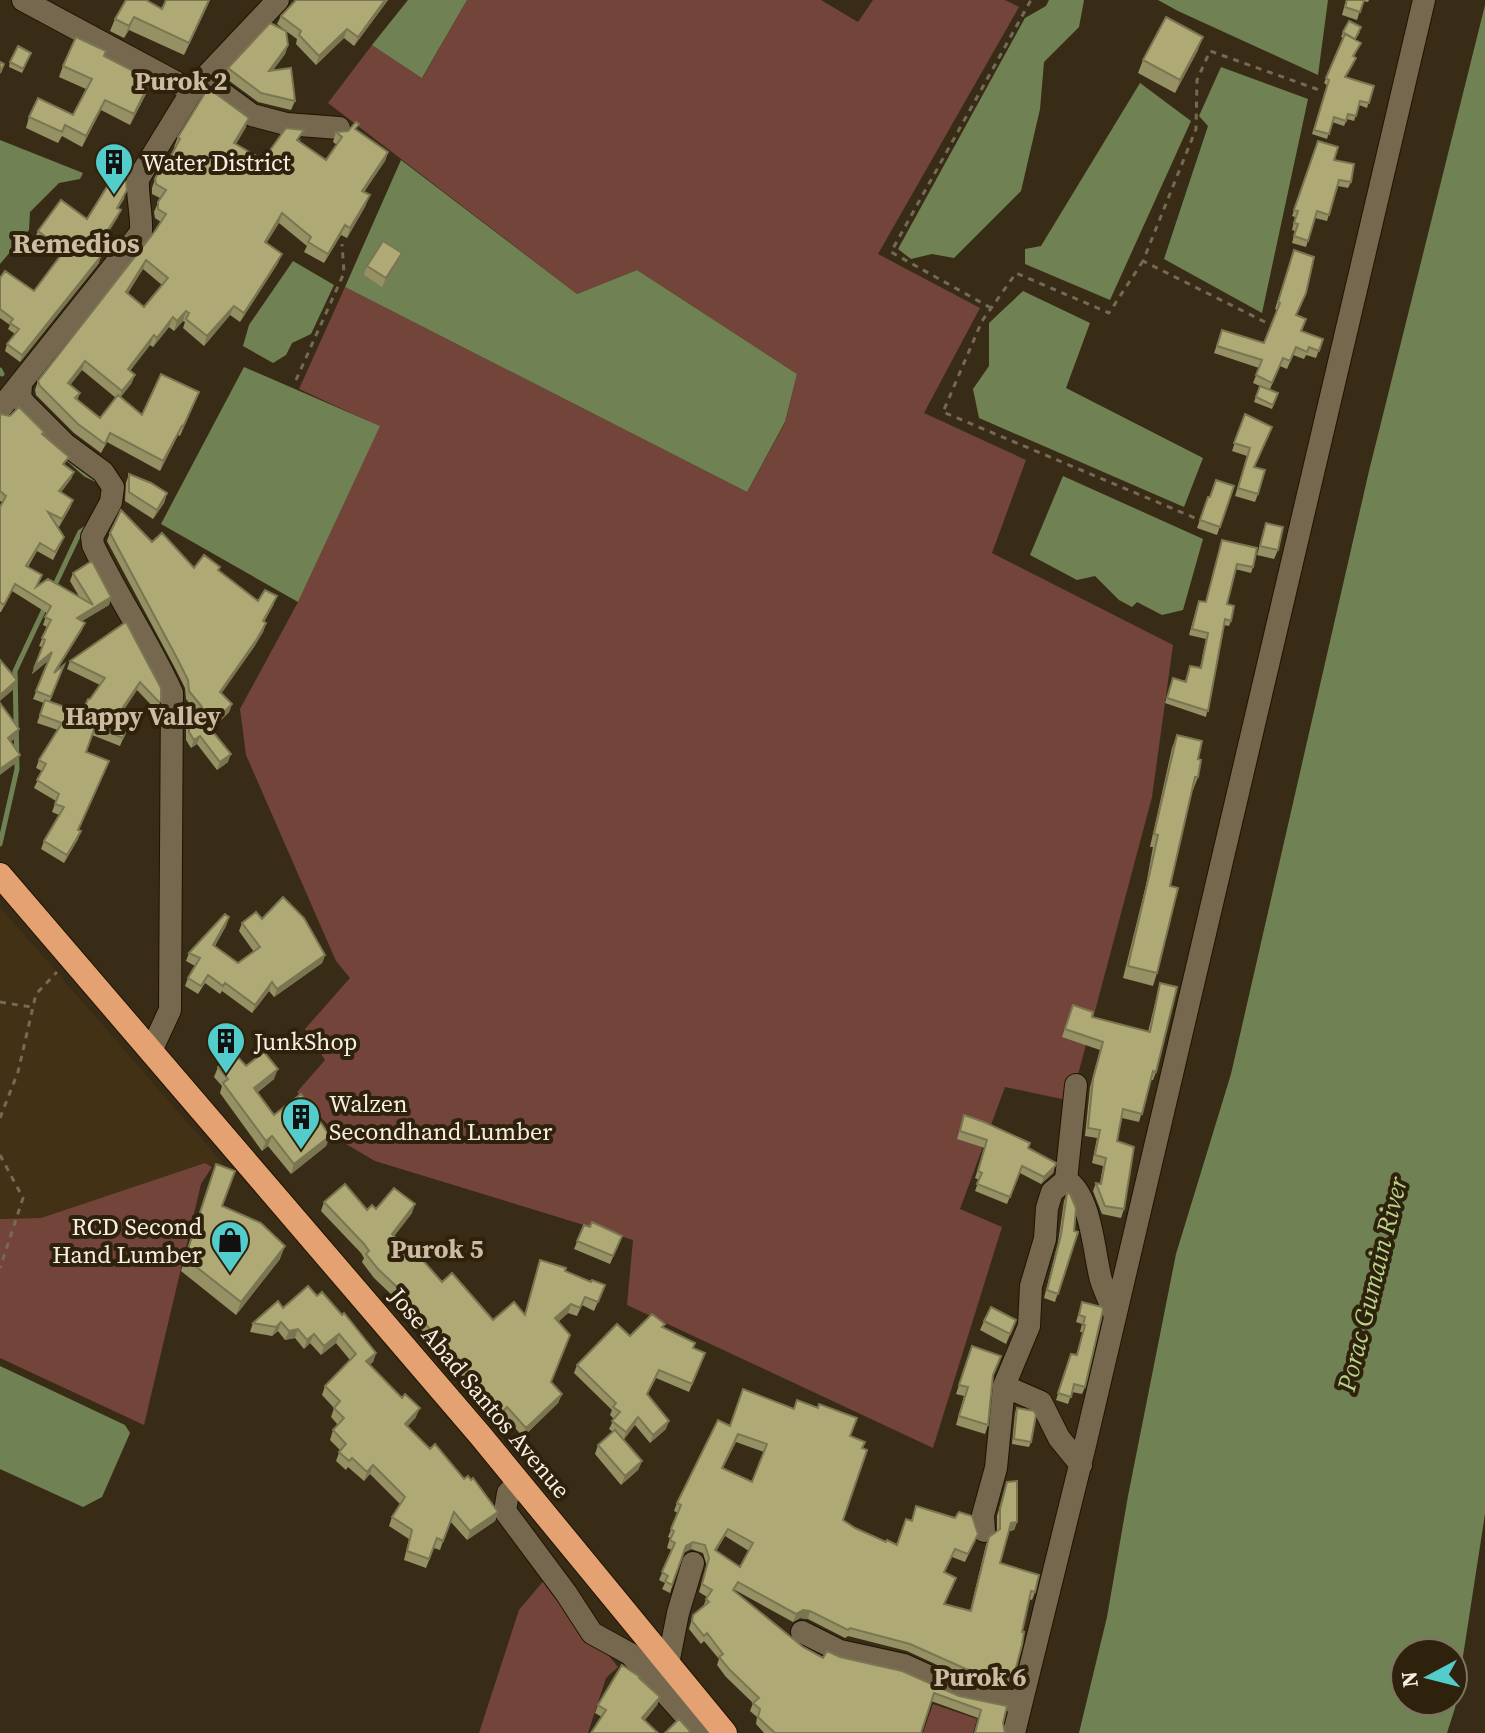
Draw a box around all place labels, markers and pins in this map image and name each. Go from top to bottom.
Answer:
building icon: Water District [93,141,135,196]
place label: Water District [142,146,291,179]
building icon: JunkShop [205,1020,247,1075]
place label: JunkShop [253,1025,357,1058]
place label: Walzen Secondhand Lumber [329,1087,552,1148]
building icon: Walzen Secondhand Lumber [280,1096,322,1151]
place label: RCD Second Hand Lumber [52,1210,202,1271]
shop icon: RCD Second Hand Lumber [209,1219,251,1274]

